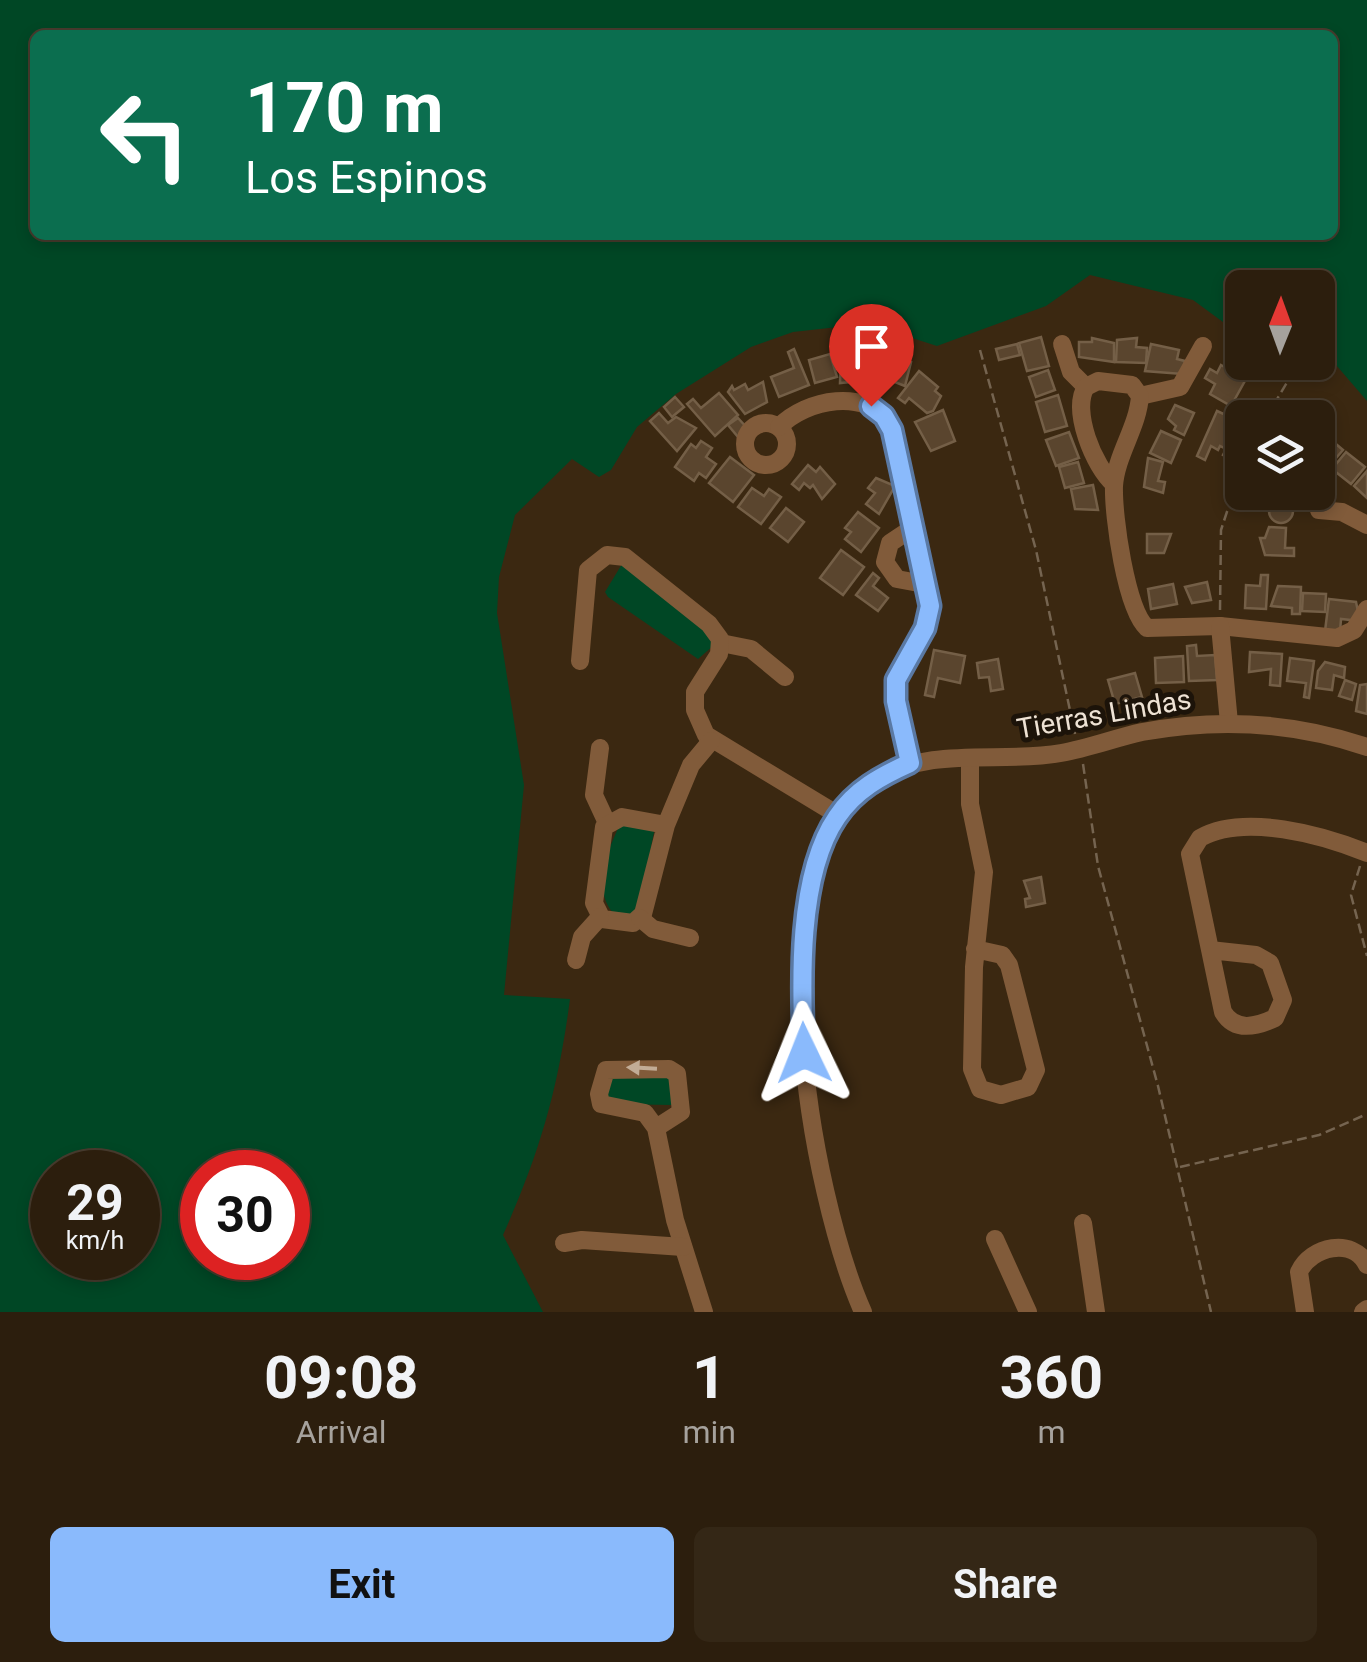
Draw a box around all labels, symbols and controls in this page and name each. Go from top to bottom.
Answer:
text: 170 m [245,67,444,149]
icon: left [80,70,210,200]
text: Los Espinos [245,151,488,204]
north arrow [1225,270,1335,380]
map controls [1225,270,1335,510]
pin [829,304,914,407]
icon: arrive [844,319,899,374]
button: layers [1225,400,1335,510]
street label: Tierras Lindas [1014,682,1194,746]
position arrow [752,1001,856,1105]
one-way arrow [625,1060,657,1076]
speed limit sign: 30 [180,1150,310,1280]
text: 29 [66,1174,124,1232]
text: km/h [66,1226,124,1255]
text: 09:08 [264,1342,419,1413]
text: 1 [692,1342,726,1413]
text: 360 [1000,1342,1103,1413]
text: Arrival [296,1413,387,1451]
text: min [682,1413,736,1451]
text: m [1037,1413,1065,1451]
button: Exit [50,1527,674,1642]
button: Share [694,1527,1317,1642]

